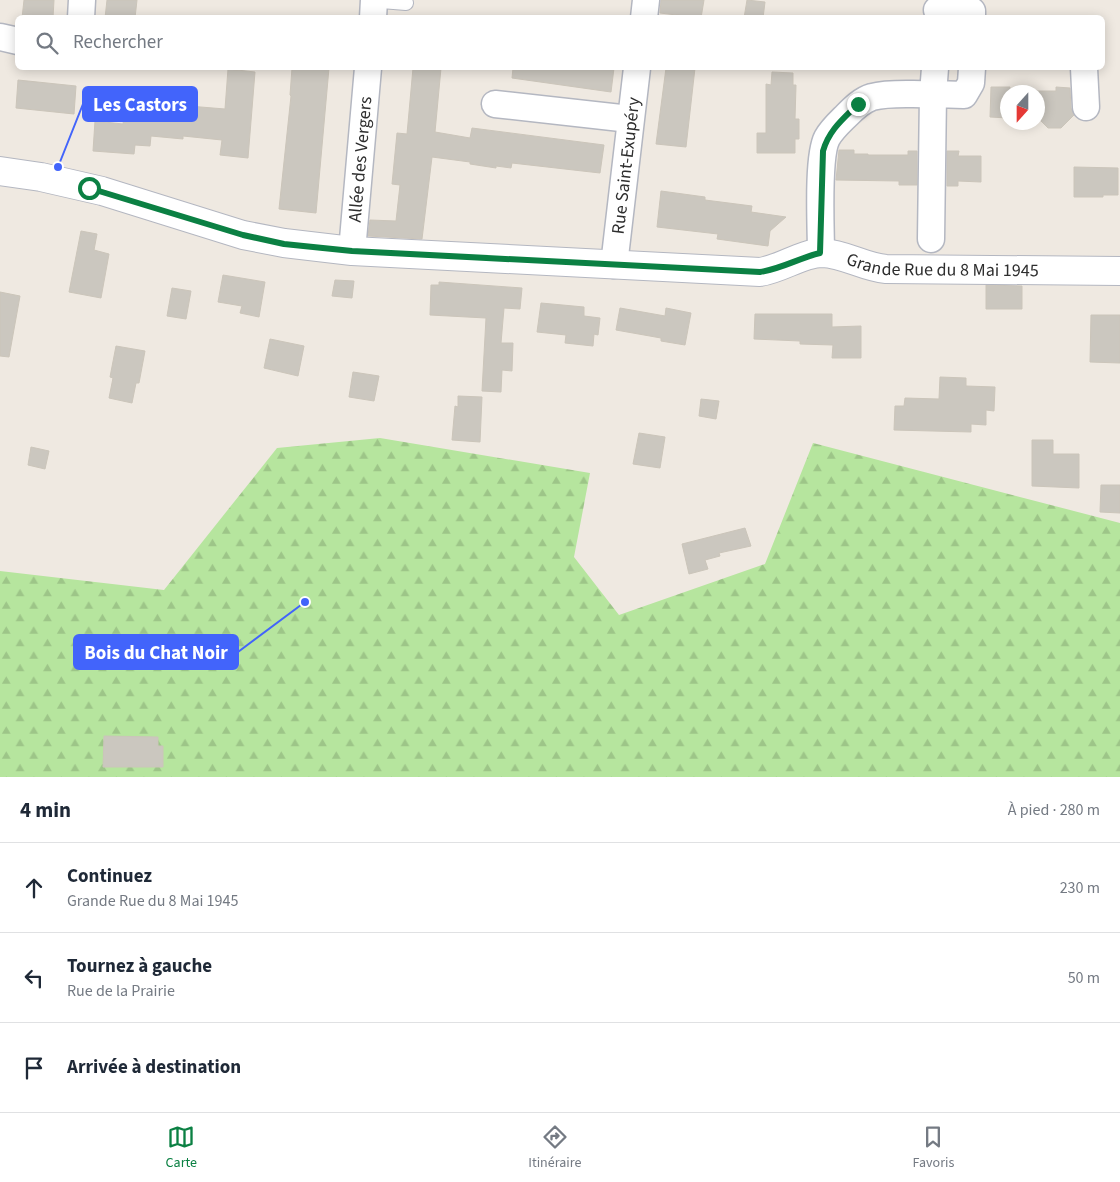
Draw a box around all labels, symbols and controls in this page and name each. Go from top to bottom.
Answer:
search box [15,15,1105,70]
icon: search [33,29,61,57]
text: Rechercher [73,29,163,56]
north arrow [1000,85,1045,130]
callout: Les Castors [83,87,197,121]
text: Les Castors [93,92,187,119]
route end [847,93,870,116]
street label: Rue Saint-Exupéry [606,95,647,236]
street label: Allée des Vergers [343,96,378,223]
route start [78,177,101,200]
street label: Grande Rue du 8 Mai 1945 [843,247,1039,283]
callout: Bois du Chat Noir [74,635,238,669]
text: Bois du Chat Noir [84,640,228,667]
text: 4 min [20,795,71,825]
text: À pied · 280 m [1008,799,1100,821]
text: Continuez [67,863,152,890]
icon: ahead [20,874,48,902]
text: 230 m [1060,877,1100,899]
text: Grande Rue du 8 Mai 1945 [67,890,238,912]
text: Tournez à gauche [67,953,212,980]
icon: left [20,964,48,992]
text: 50 m [1068,967,1100,989]
text: Rue de la Prairie [67,980,175,1002]
icon: arrive [20,1054,48,1082]
text: Arrivée à destination [67,1054,241,1081]
tab: Carte [166,1123,197,1173]
tab: Itinéraire [528,1123,581,1173]
tab: Favoris [913,1123,954,1173]

